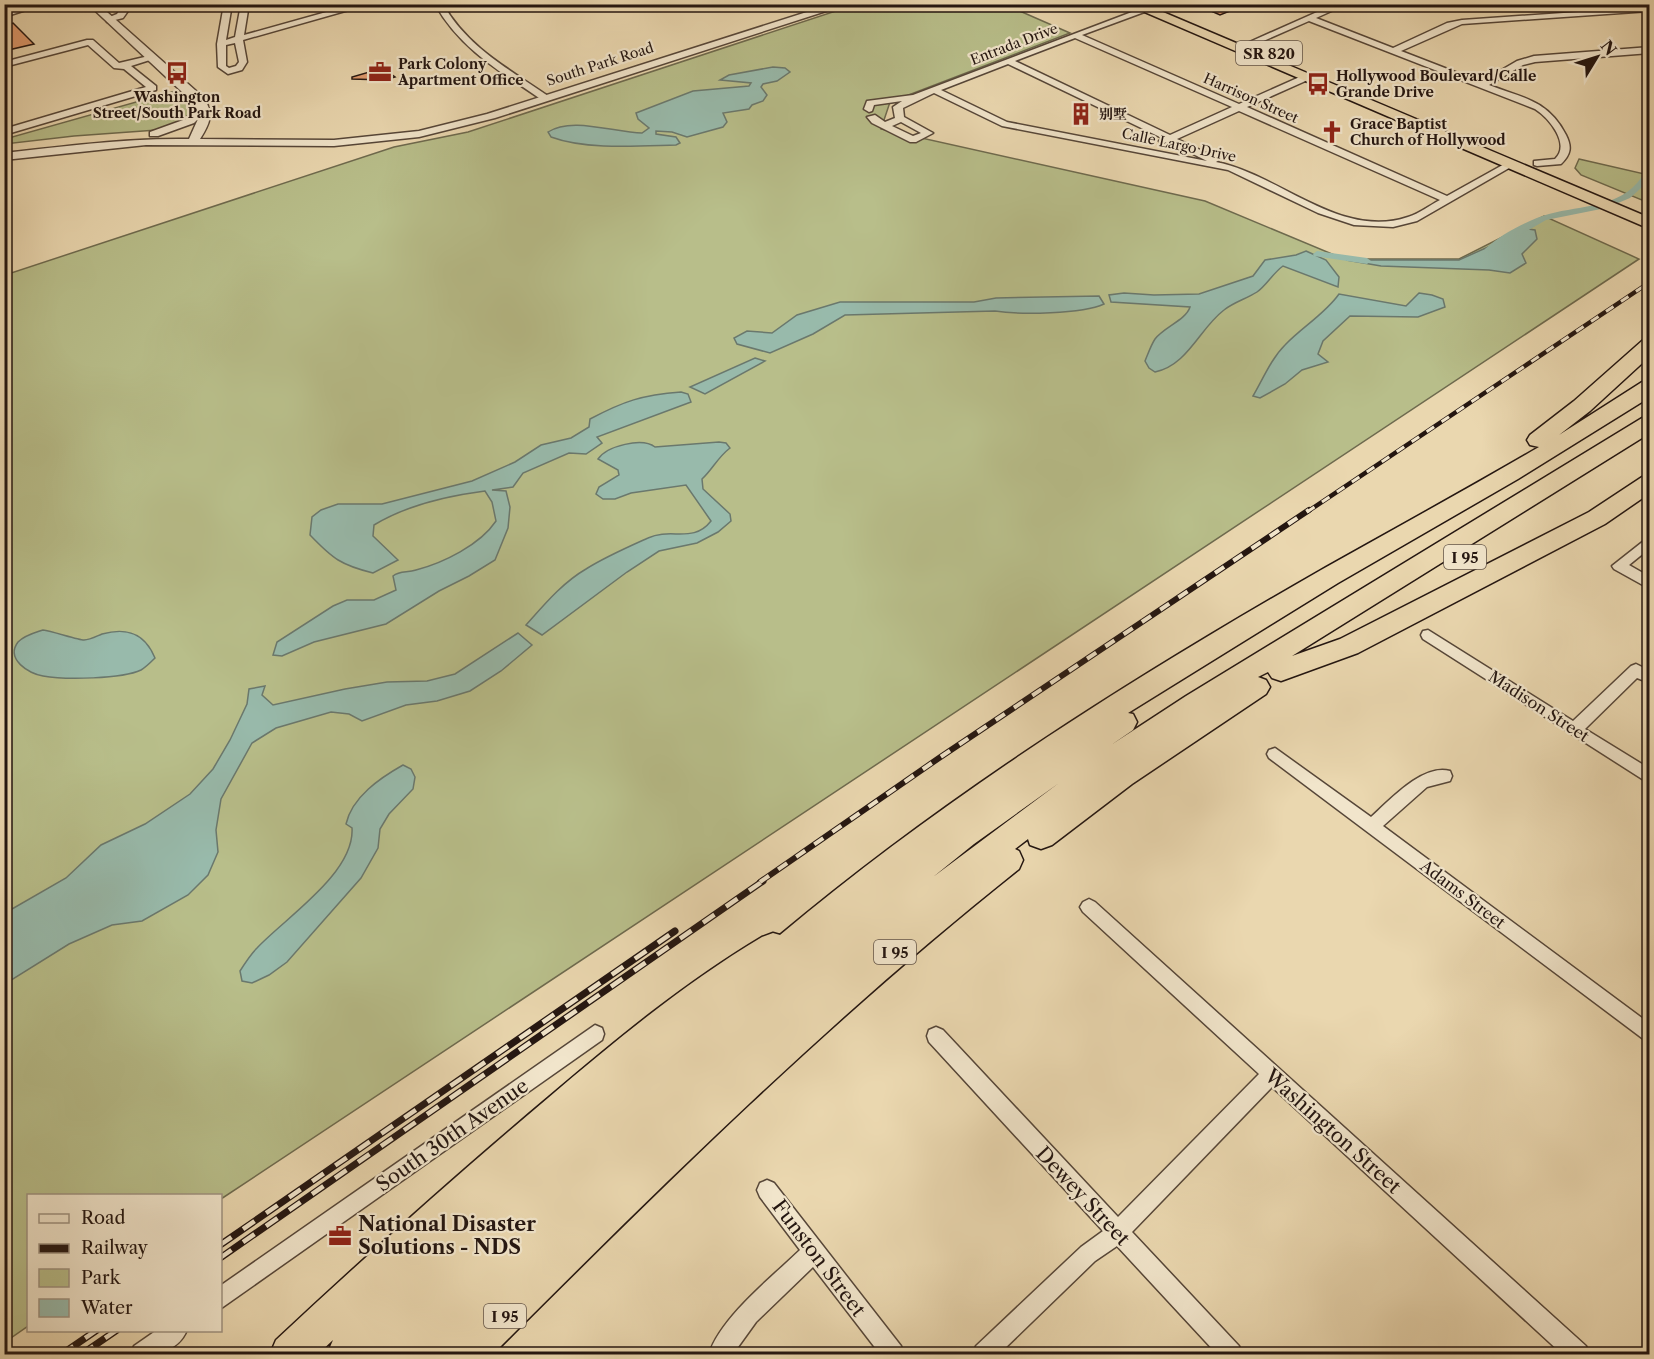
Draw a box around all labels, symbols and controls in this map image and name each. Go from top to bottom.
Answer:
street label: Entrada Drive [968,19,1061,69]
north arrow [1567,27,1627,87]
text: N [1597,36,1621,59]
street label: South Park Road [544,38,656,90]
road number: SR 820 [1236,41,1302,65]
place label: Park Colony Apartment Office [397,55,524,89]
office icon: Park Colony Apartment Office [367,59,393,85]
bus stop icon: Washington Street/South Park Road [164,60,190,86]
place label: Hollywood Boulevard/Calle Grande Drive [1336,67,1536,101]
street label: Harrison Street [1201,69,1301,127]
bus stop icon: Hollywood Boulevard/Calle Grande Drive [1305,71,1331,97]
place label: Washington Street/South Park Road [93,88,262,122]
building icon: 别墅 [1068,101,1094,127]
place label: 别墅 [1099,105,1127,123]
place label: Grace Baptist Church of Hollywood [1350,115,1506,149]
church icon: Grace Baptist Church of Hollywood [1319,119,1345,145]
street label: Calle Largo Drive [1120,124,1238,166]
road number: I 95 [1444,545,1486,569]
street label: Madison Street [1485,666,1593,746]
street label: Adams Street [1416,855,1510,933]
road number: I 95 [874,940,916,964]
street label: Washington Street [1259,1063,1406,1198]
street label: South 30th Avenue [371,1073,533,1197]
street label: Dewey Street [1031,1142,1135,1250]
legend [27,1194,222,1332]
street label: Funston Street [767,1195,871,1321]
text: Road [81,1207,126,1229]
place label: National Disaster Solutions - NDS [358,1212,536,1259]
office icon: National Disaster Solutions - NDS [327,1223,353,1249]
text: Railway [81,1237,149,1259]
text: Park [81,1267,122,1289]
text: Water [80,1297,133,1319]
road number: I 95 [484,1304,526,1328]

